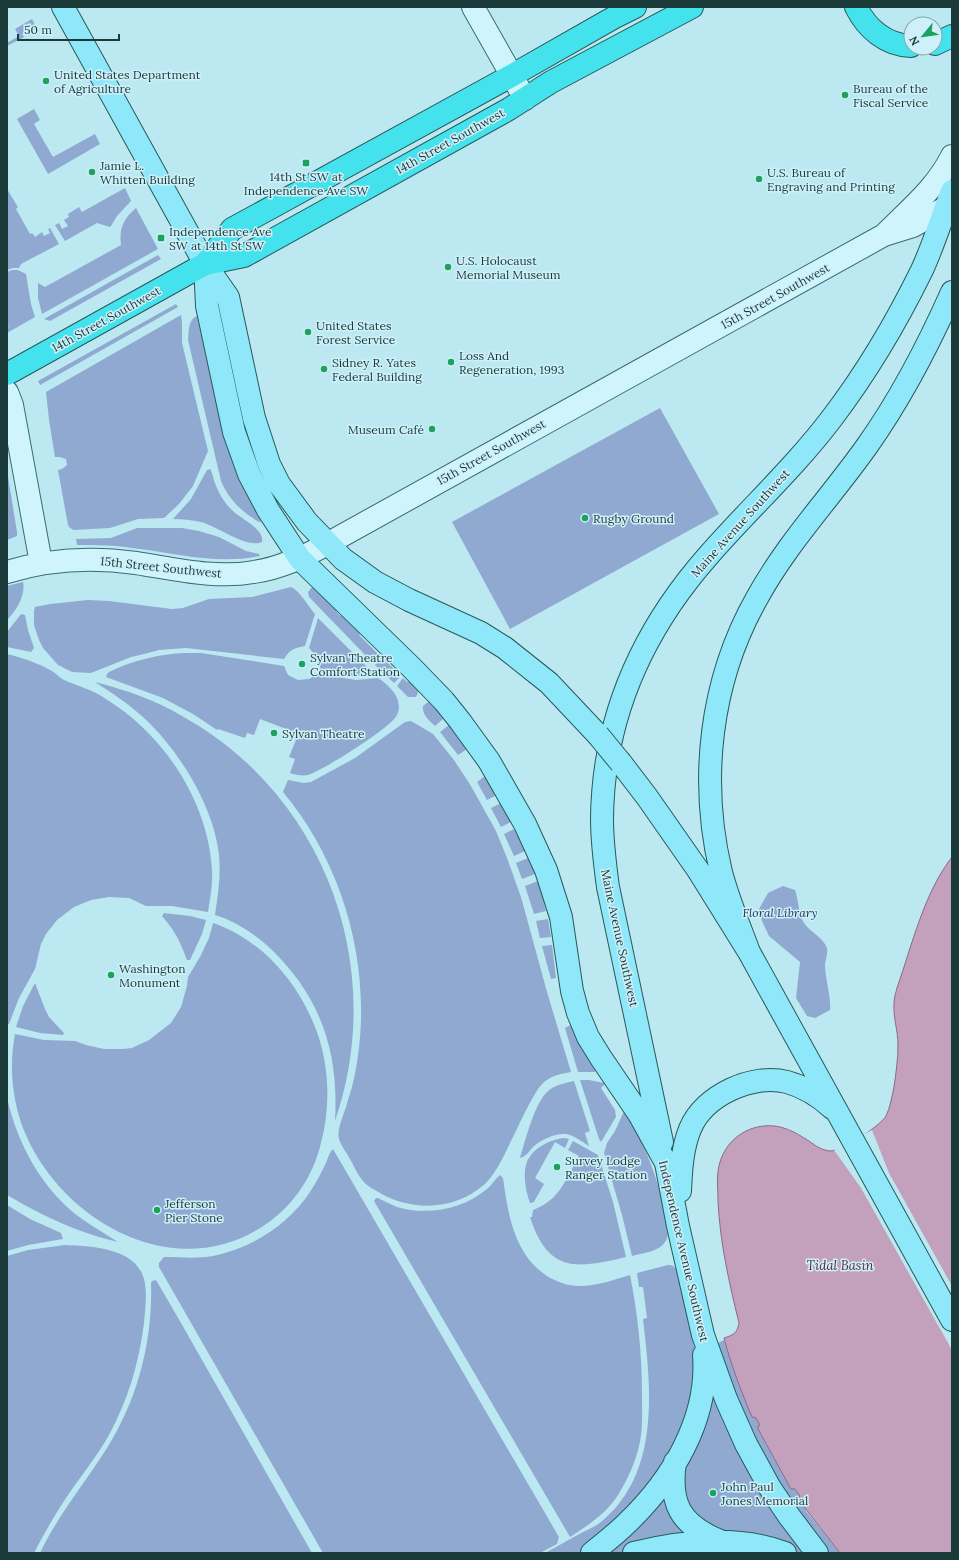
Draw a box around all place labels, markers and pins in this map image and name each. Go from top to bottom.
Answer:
place label: United States Department of Agriculture [54,67,201,96]
marker: United States Department of Agriculture [41,76,51,86]
place label: Bureau of the Fiscal Service [853,81,929,110]
marker: Bureau of the Fiscal Service [840,90,850,100]
place label: Jamie L. Whitten Building [99,158,195,187]
marker: 14th St SW at Independence Ave SW [301,158,311,168]
place label: U.S. Bureau of Engraving and Printing [767,165,895,194]
marker: Jamie L. Whitten Building [87,167,97,177]
place label: 14th St SW at Independence Ave SW [244,169,369,198]
marker: U.S. Bureau of Engraving and Printing [754,174,764,184]
place label: Independence Ave SW at 14th St SW [169,224,272,253]
marker: Independence Ave SW at 14th St SW [156,233,166,243]
place label: U.S. Holocaust Memorial Museum [456,253,561,282]
marker: U.S. Holocaust Memorial Museum [443,262,453,272]
place label: United States Forest Service [316,318,396,347]
marker: United States Forest Service [303,327,313,337]
place label: Loss And Regeneration, 1993 [459,348,565,377]
place label: Sidney R. Yates Federal Building [332,355,422,384]
marker: Loss And Regeneration, 1993 [446,357,456,367]
marker: Sidney R. Yates Federal Building [319,364,329,374]
place label: Museum Café [348,422,424,437]
marker: Museum Café [427,424,437,434]
place label: Rugby Ground [593,511,674,526]
marker: Rugby Ground [580,513,590,523]
place label: Sylvan Theatre Comfort Station [310,650,400,679]
marker: Sylvan Theatre Comfort Station [297,659,307,669]
place label: Sylvan Theatre [282,726,365,741]
marker: Sylvan Theatre [269,728,279,738]
place label: Washington Monument [119,961,186,990]
marker: Washington Monument [106,970,116,980]
place label: Survey Lodge Ranger Station [565,1153,647,1182]
marker: Survey Lodge Ranger Station [552,1162,562,1172]
place label: Jefferson Pier Stone [164,1196,223,1225]
marker: Jefferson Pier Stone [152,1205,162,1215]
place label: John Paul Jones Memorial [720,1479,808,1508]
marker: John Paul Jones Memorial [708,1488,718,1498]

